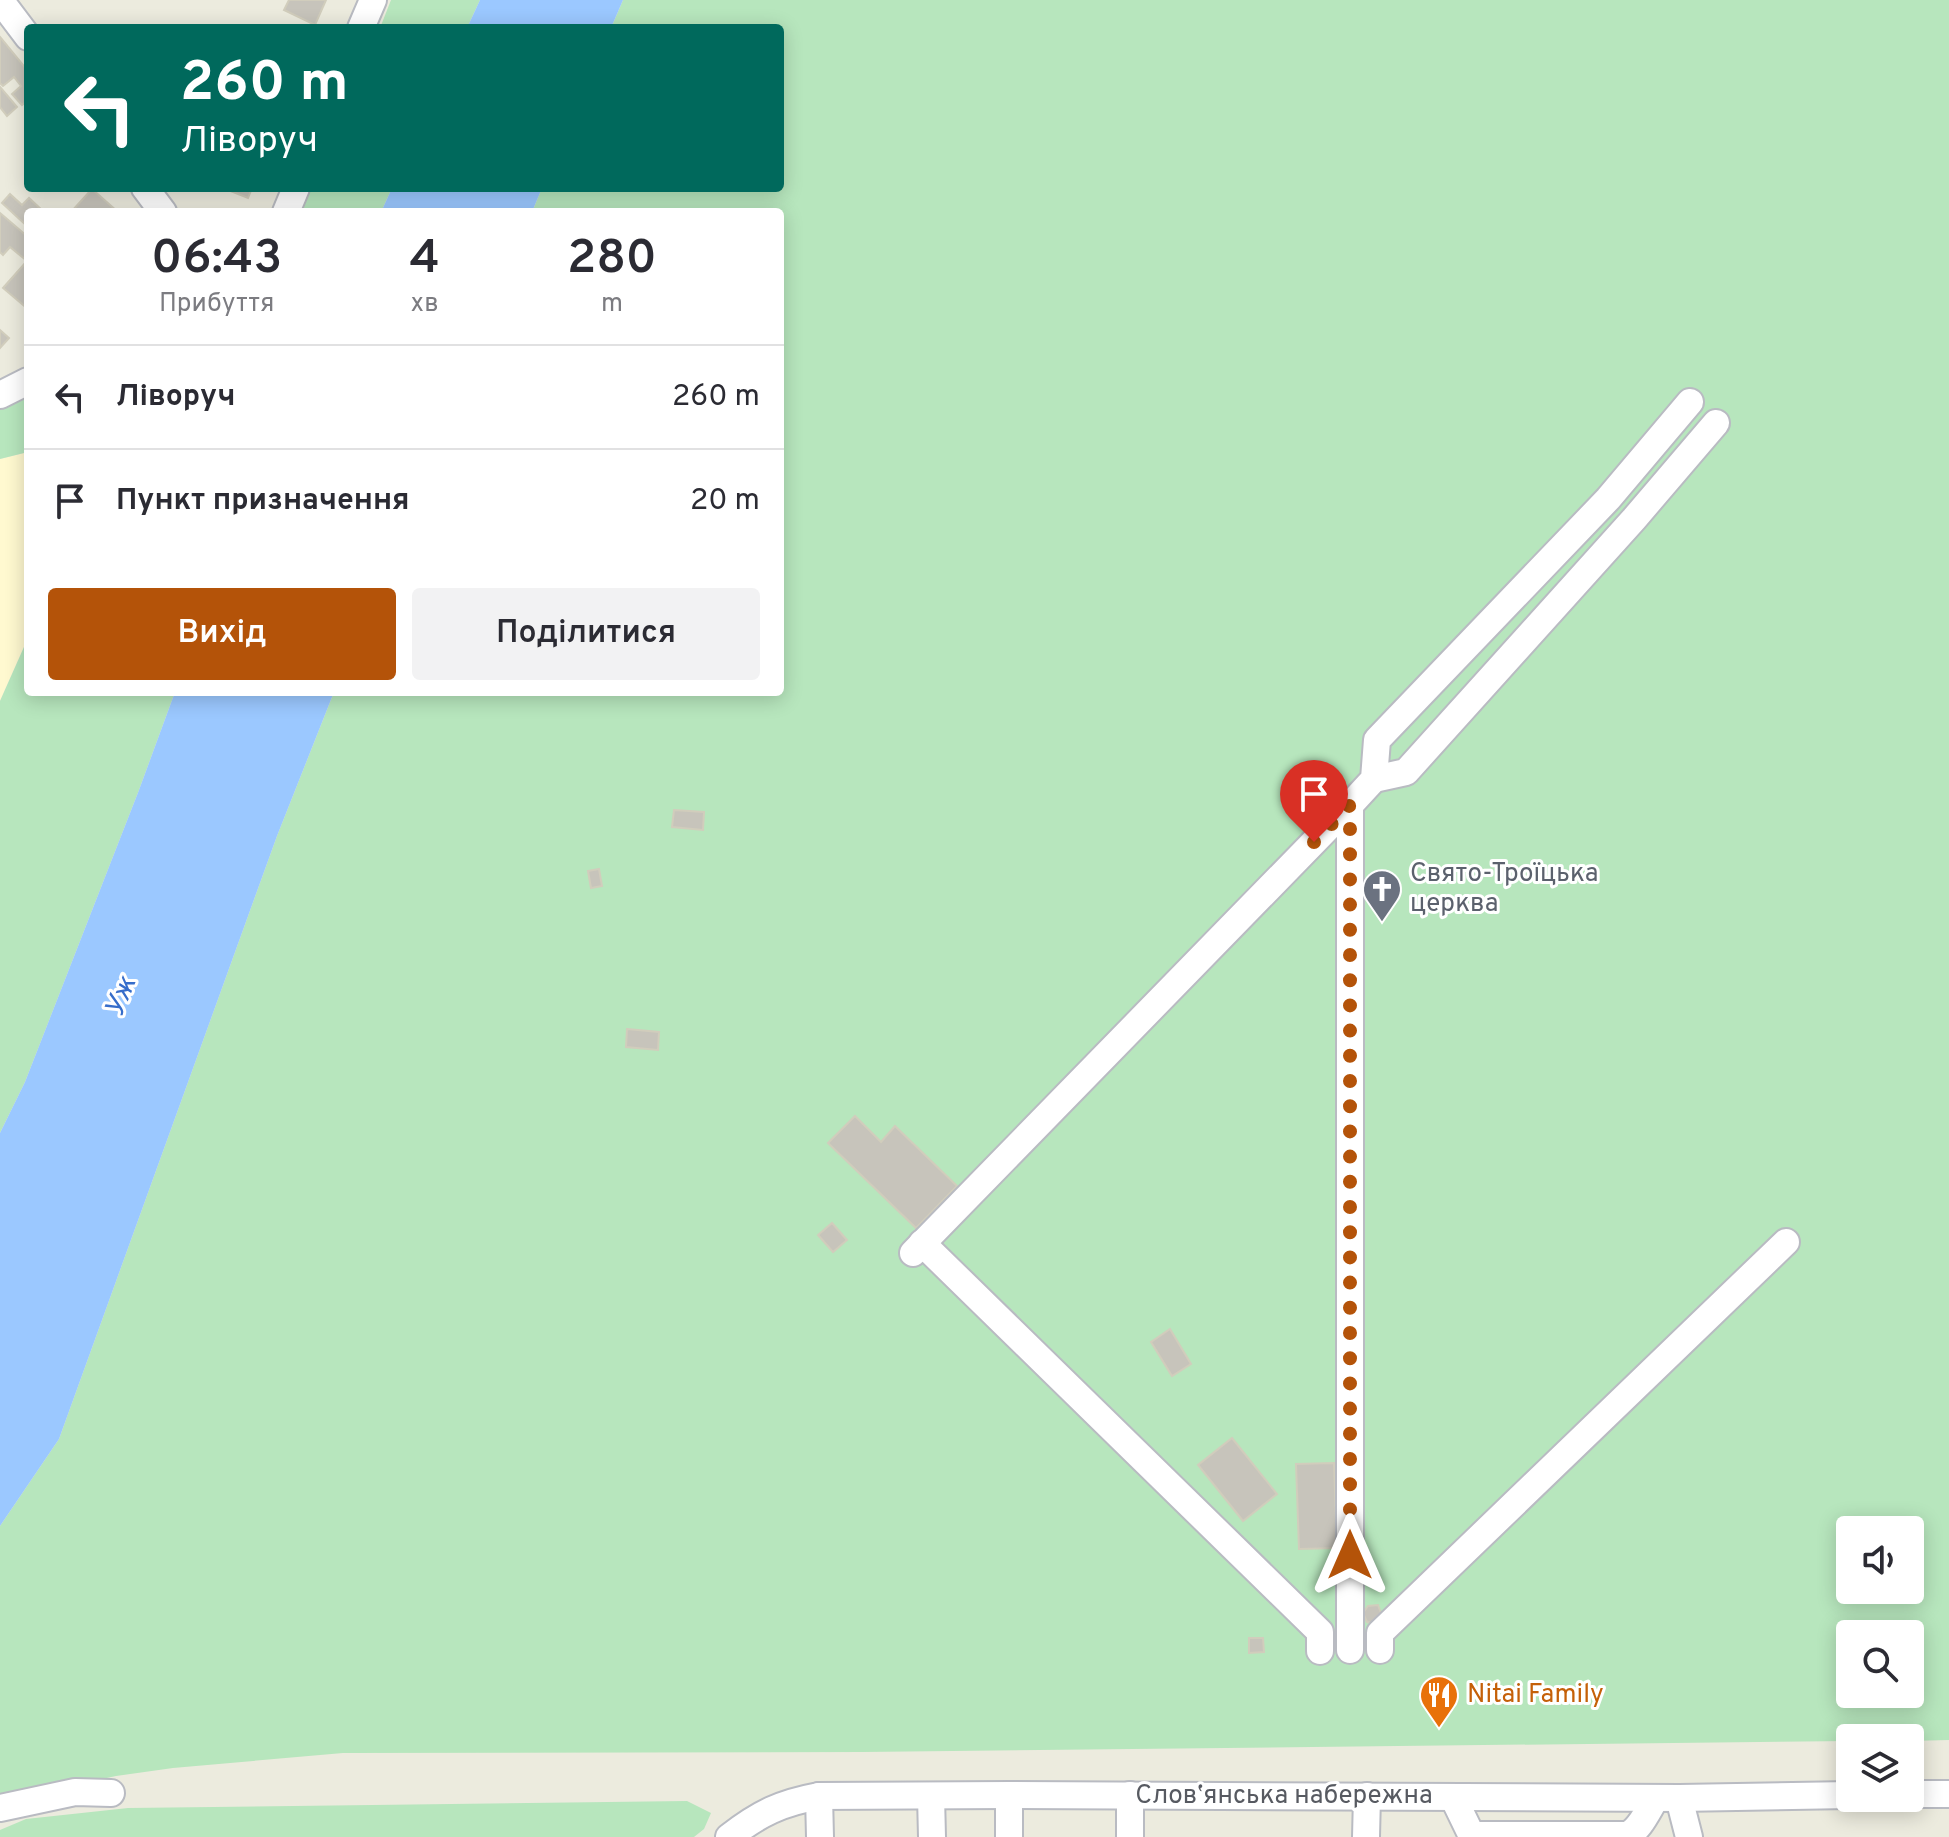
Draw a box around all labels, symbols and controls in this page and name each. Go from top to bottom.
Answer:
text: 260 m [180,50,349,120]
icon: left [48,56,152,160]
text: Ліворуч [180,119,318,165]
text: 06:43 [151,230,282,290]
text: 4 [409,230,440,290]
text: 280 [567,230,657,290]
text: Прибуття [159,288,274,321]
text: хв [411,288,439,321]
text: m [601,288,623,321]
icon: left [48,375,92,419]
text: Ліворуч [116,379,235,416]
text: 260 m [672,379,760,416]
icon: arrive [48,479,92,523]
text: Пункт призначення [116,483,409,520]
text: 20 m [690,483,760,520]
button: Вихід [48,588,396,680]
button: Поділитися [412,588,760,680]
pin [1280,760,1348,842]
icon: arrive [1292,772,1336,816]
place label: Свято-Троїцька церква [1410,858,1598,921]
church icon: Свято-Троїцька церква [1361,868,1403,923]
water label: Уж [98,971,147,1022]
position arrow [1308,1513,1392,1597]
map controls [1836,1516,1924,1812]
button: sound [1836,1516,1924,1604]
button: search [1836,1620,1924,1708]
restaurant icon: Nitai Family [1418,1674,1460,1729]
place label: Nitai Family [1467,1679,1604,1712]
button: layers [1836,1724,1924,1812]
street label: Словʼянська набережна [1135,1780,1433,1813]

